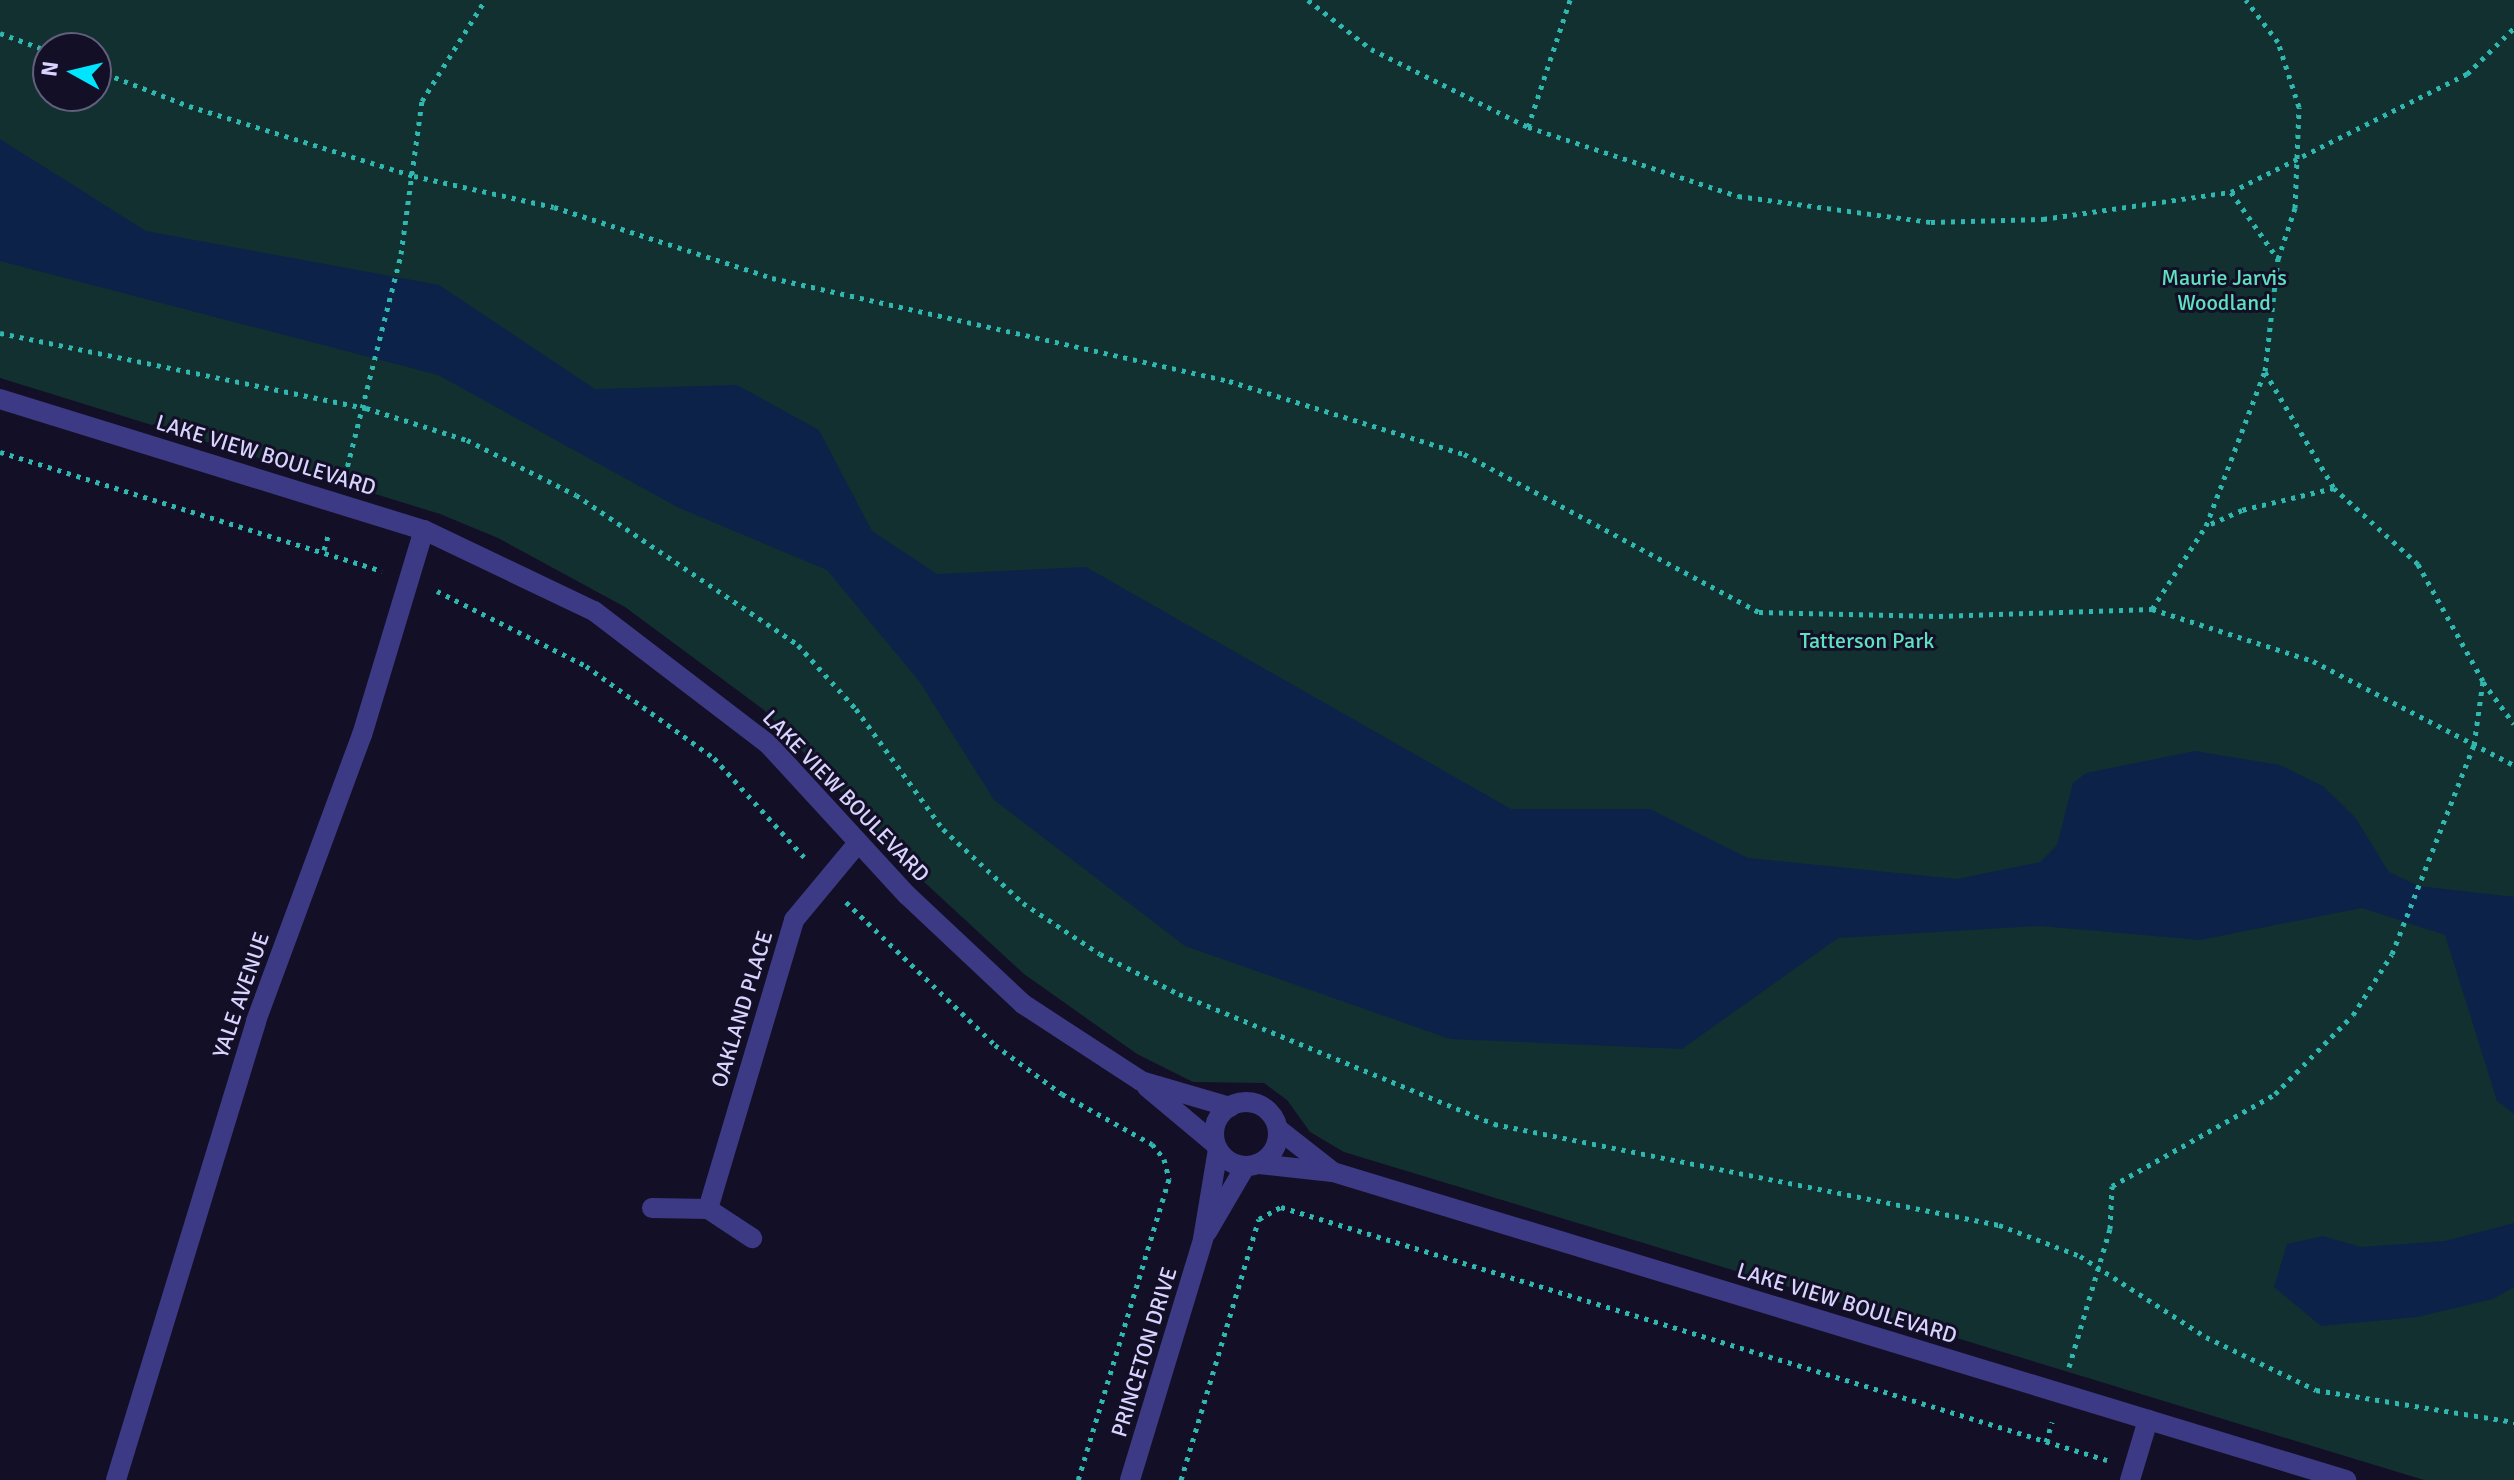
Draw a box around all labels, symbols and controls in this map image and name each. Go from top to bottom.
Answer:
north arrow [32,32,112,112]
text: N [35,59,64,78]
park label: Maurie Jarvis Woodland [2161,264,2287,316]
street label: LAKE VIEW BOULEVARD [153,409,379,501]
park label: Tatterson Park [1800,628,1934,654]
street label: LAKE VIEW BOULEVARD [757,705,935,887]
street label: OAKLAND PLACE [706,928,778,1090]
street label: YALE AVENUE [207,929,275,1061]
street label: LAKE VIEW BOULEVARD [1734,1257,1960,1349]
street label: PRINCETON DRIVE [1106,1264,1182,1440]

